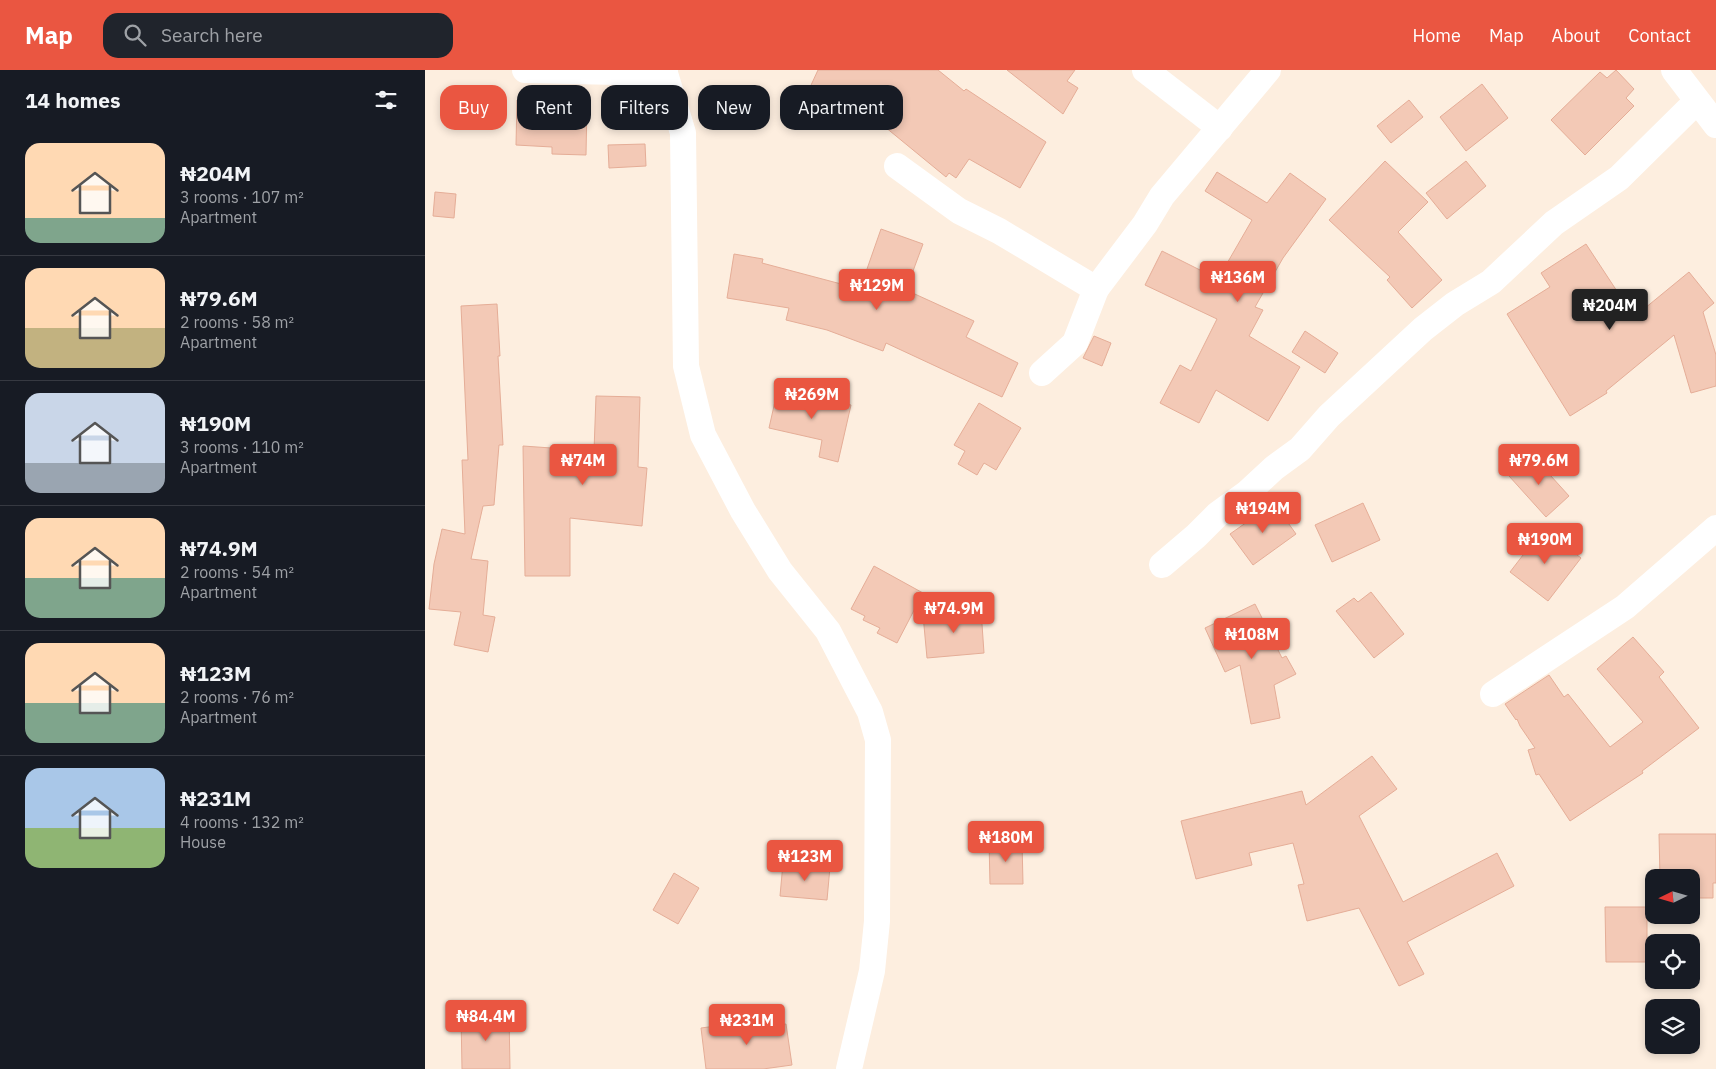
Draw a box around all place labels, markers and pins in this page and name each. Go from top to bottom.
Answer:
pin: ₦136M [1203,260,1273,303]
pin: ₦129M [842,268,912,311]
pin: ₦204M [1575,288,1645,331]
pin: ₦269M [777,378,847,420]
pin: ₦74M [553,444,613,486]
pin: ₦79.6M [1498,444,1580,486]
pin: ₦194M [1228,492,1298,534]
pin: ₦190M [1510,522,1580,565]
pin: ₦74.9M [913,592,995,634]
pin: ₦108M [1217,618,1287,660]
pin: ₦180M [971,820,1041,863]
pin: ₦123M [770,840,840,882]
pin: ₦84.4M [445,1000,527,1042]
pin: ₦231M [712,1004,782,1046]

